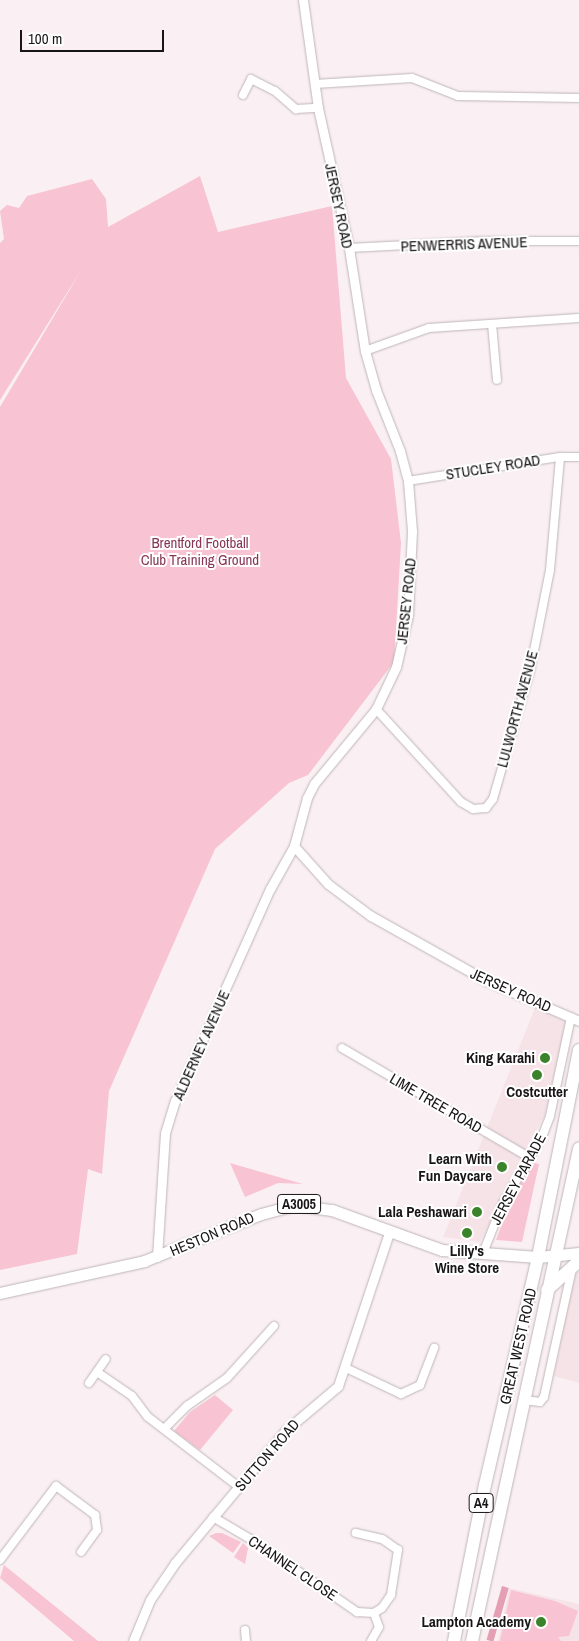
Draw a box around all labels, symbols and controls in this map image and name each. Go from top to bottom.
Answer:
scale bar [22,20,166,52]
text: 100 m [28,28,62,49]
street label: JERSEY ROAD [321,162,357,250]
street label: PENWERRIS AVENUE [400,233,528,255]
street label: STUCLEY ROAD [444,451,542,483]
park label: Brentford Football Club Training Ground [141,533,259,568]
street label: JERSEY ROAD [393,557,419,645]
street label: LULWORTH AVENUE [493,648,541,770]
street label: JERSEY ROAD [468,964,554,1016]
street label: ALDERNEY AVENUE [168,987,234,1103]
place label: King Karahi [466,1049,535,1067]
marker: King Karahi [539,1052,551,1064]
street label: LIME TREE ROAD [387,1069,485,1137]
marker: Costcutter [531,1069,543,1081]
place label: Costcutter [506,1083,568,1101]
street label: JERSEY PARADE [486,1130,550,1228]
place label: Learn With Fun Daycare [418,1149,492,1184]
marker: Learn With Fun Daycare [496,1161,508,1173]
road number: A3005 [276,1192,322,1216]
place label: Lala Peshawari [378,1203,467,1221]
marker: Lala Peshawari [471,1206,483,1218]
street label: HESTON ROAD [167,1208,257,1260]
marker: Lilly's Wine Store [461,1227,473,1239]
place label: Lilly's Wine Store [435,1241,499,1276]
street label: GREAT WEST ROAD [496,1286,540,1406]
street label: SUTTON ROAD [231,1415,303,1495]
road number: A4 [468,1492,494,1515]
street label: CHANNEL CLOSE [245,1531,341,1605]
place label: Lampton Academy [421,1613,531,1631]
marker: Lampton Academy [535,1616,547,1628]

